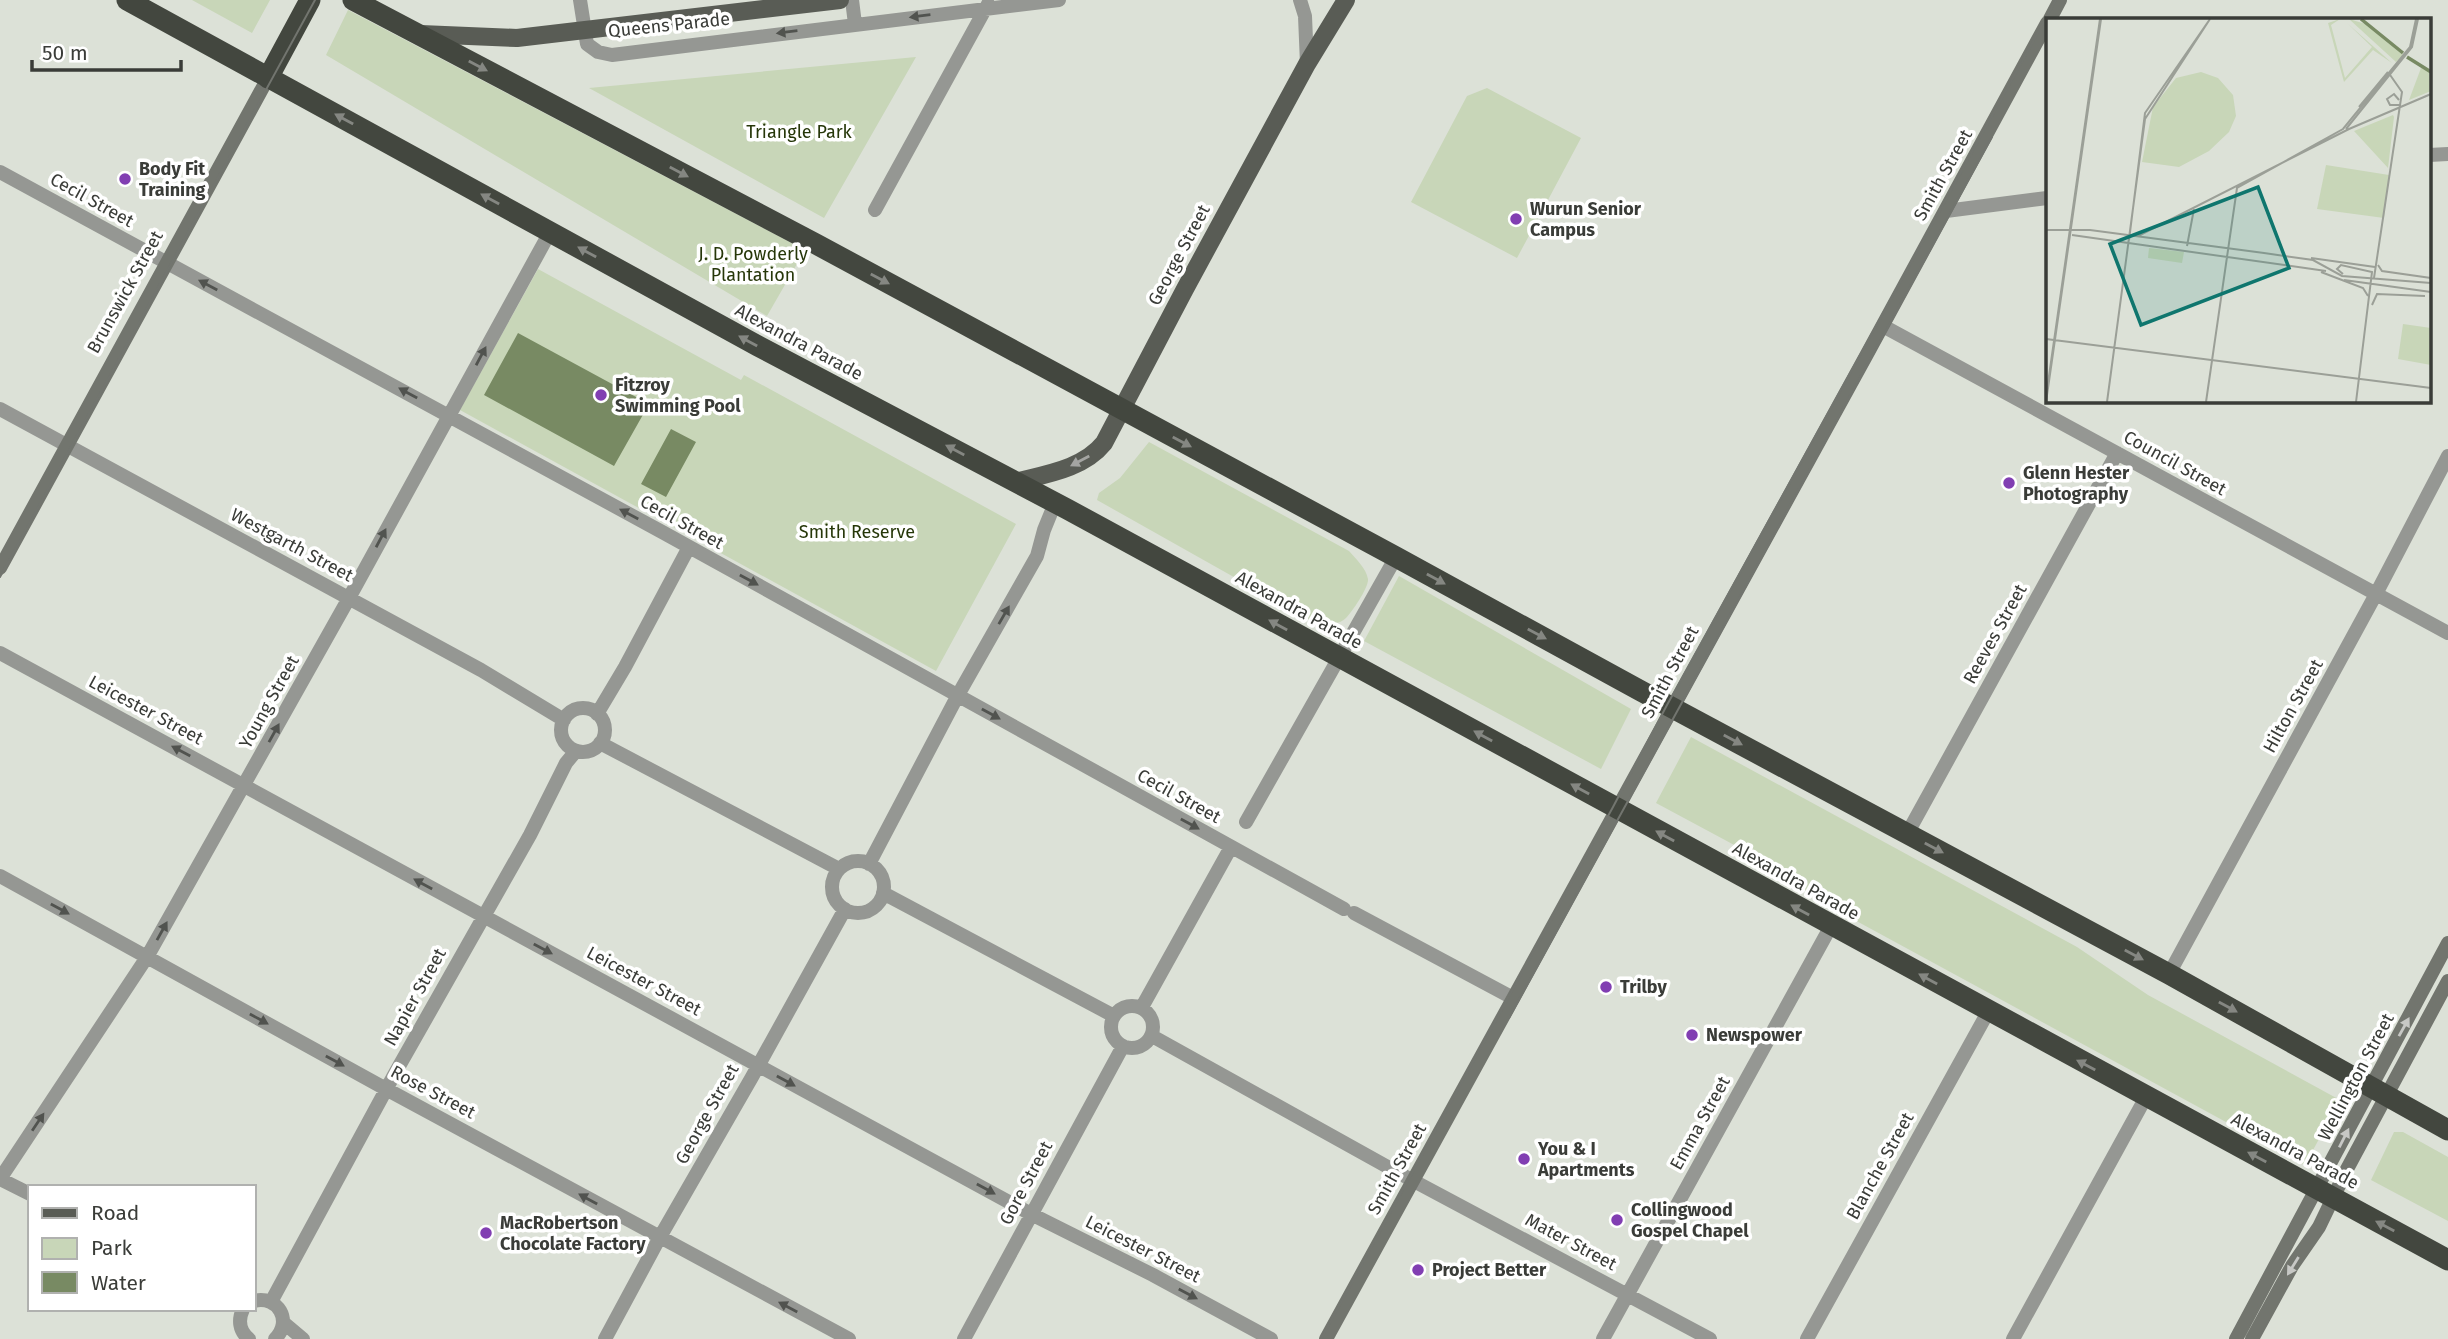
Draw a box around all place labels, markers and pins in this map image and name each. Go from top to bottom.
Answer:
place label: Body Fit Training [139,158,206,201]
marker: Body Fit Training [117,171,133,187]
place label: Wurun Senior Campus [1530,198,1642,241]
marker: Wurun Senior Campus [1508,211,1524,227]
place label: Fitzroy Swimming Pool [615,374,741,417]
marker: Fitzroy Swimming Pool [593,387,609,403]
place label: Glenn Hester Photography [2023,462,2130,505]
marker: Glenn Hester Photography [2001,475,2017,491]
place label: Trilby [1620,976,1667,998]
marker: Trilby [1598,979,1614,995]
place label: Newspower [1706,1024,1803,1046]
marker: Newspower [1684,1027,1700,1043]
place label: You & I Apartments [1537,1138,1635,1181]
marker: You & I Apartments [1516,1151,1532,1167]
place label: Collingwood Gospel Chapel [1631,1199,1749,1242]
place label: MacRobertson Chocolate Factory [500,1212,646,1255]
marker: Collingwood Gospel Chapel [1609,1212,1625,1228]
marker: MacRobertson Chocolate Factory [478,1225,494,1241]
place label: Project Better [1432,1259,1547,1281]
marker: Project Better [1410,1262,1426,1278]

